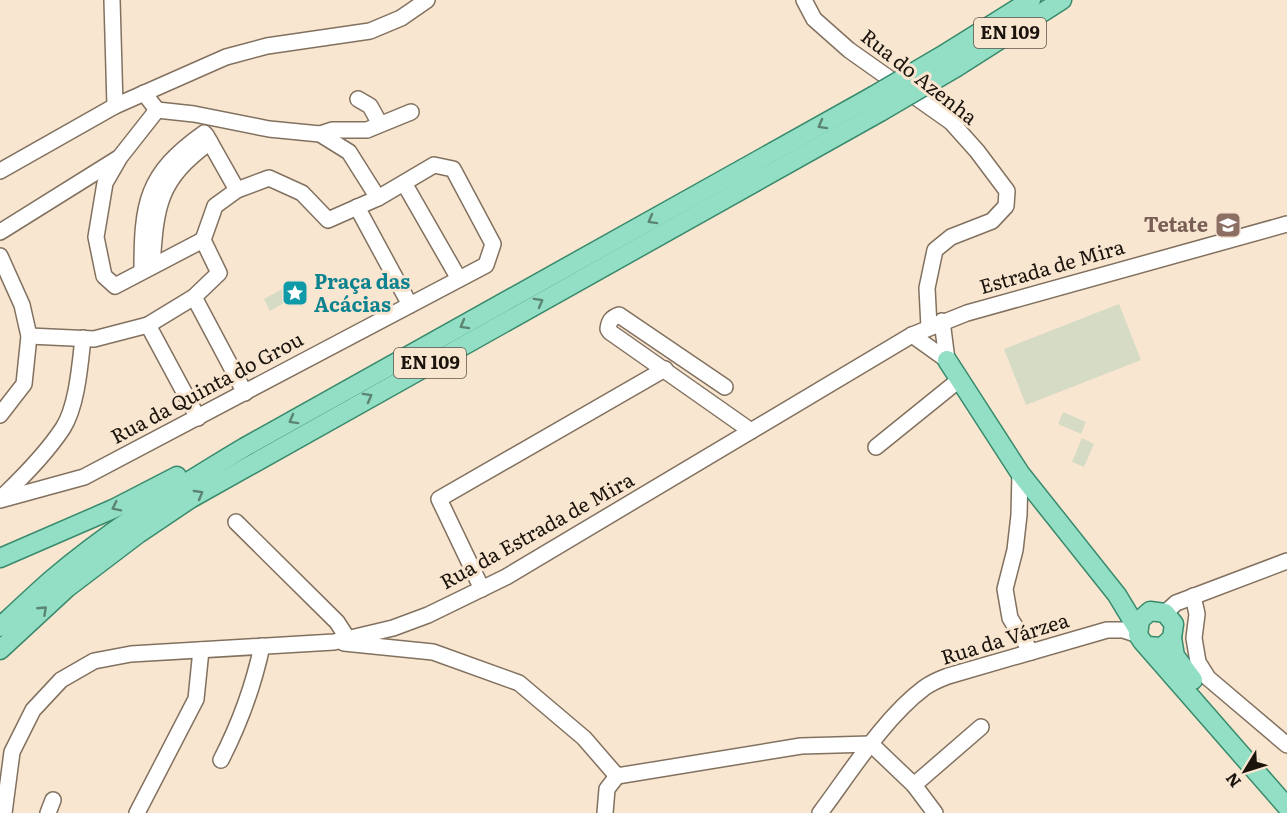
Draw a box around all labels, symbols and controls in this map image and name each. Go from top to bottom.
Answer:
road number: EN 109 [974,18,1046,48]
street label: Rua do Azenha [856,20,985,131]
one-way arrow [818,118,829,129]
place label: Tetate [1144,208,1208,238]
school or university icon: Tetate [1213,210,1243,240]
one-way arrow [648,213,658,224]
street label: Estrada de Mira [975,230,1128,300]
place label: Praça das Acácias [314,265,410,318]
place icon: Praça das Acácias [280,278,310,308]
one-way arrow [533,298,543,309]
one-way arrow [459,318,470,329]
street label: Rua da Quinta do Grou [104,323,308,450]
road number: EN 109 [394,348,466,378]
one-way arrow [362,393,373,404]
one-way arrow [289,413,299,424]
street label: Rua da Estrada de Mira [434,463,639,595]
one-way arrow [193,489,203,501]
one-way arrow [112,500,123,512]
street label: Rua da Várzea [937,603,1072,671]
one-way arrow [36,606,47,617]
north arrow [1215,741,1275,801]
text: N [1219,768,1246,794]

